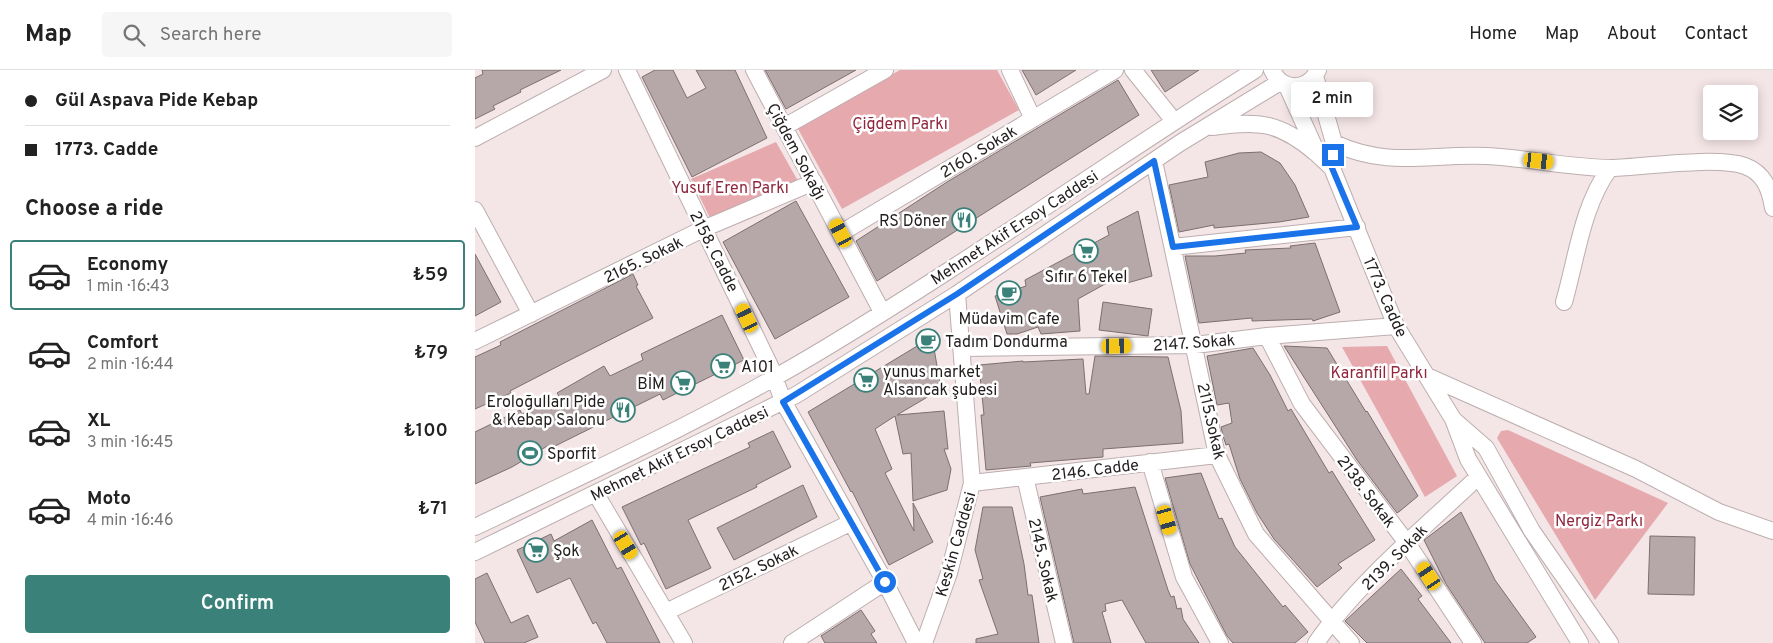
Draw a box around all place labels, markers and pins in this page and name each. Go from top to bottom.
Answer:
restaurant icon: RS Döner [951,207,977,233]
place label: RS Döner [879,212,947,232]
supermarket icon: Sıfır 6 Tekel [1073,238,1099,264]
place label: Sıfır 6 Tekel [1044,268,1128,288]
cafe icon: Müdavim Cafe [996,280,1022,306]
place label: Müdavim Cafe [958,310,1060,330]
cafe icon: Tadım Dondurma [915,328,941,354]
place label: Tadım Dondurma [945,333,1068,353]
supermarket icon: A101 [710,353,736,379]
place label: A101 [741,358,774,378]
place label: yunus market Alsancak şubesi [883,363,997,401]
supermarket icon: yunus market Alsancak şubesi [853,367,879,393]
supermarket icon: BİM [670,370,696,396]
place label: BİM [637,374,665,395]
place label: Eroloğulları Pide & Kebap Salonu [487,393,605,431]
restaurant icon: Eroloğulları Pide & Kebap Salonu [610,397,636,423]
sports icon: Sporfit [517,440,543,466]
place label: Sporfit [547,445,597,465]
supermarket icon: Şok [523,537,549,563]
place label: Şok [553,542,580,562]

